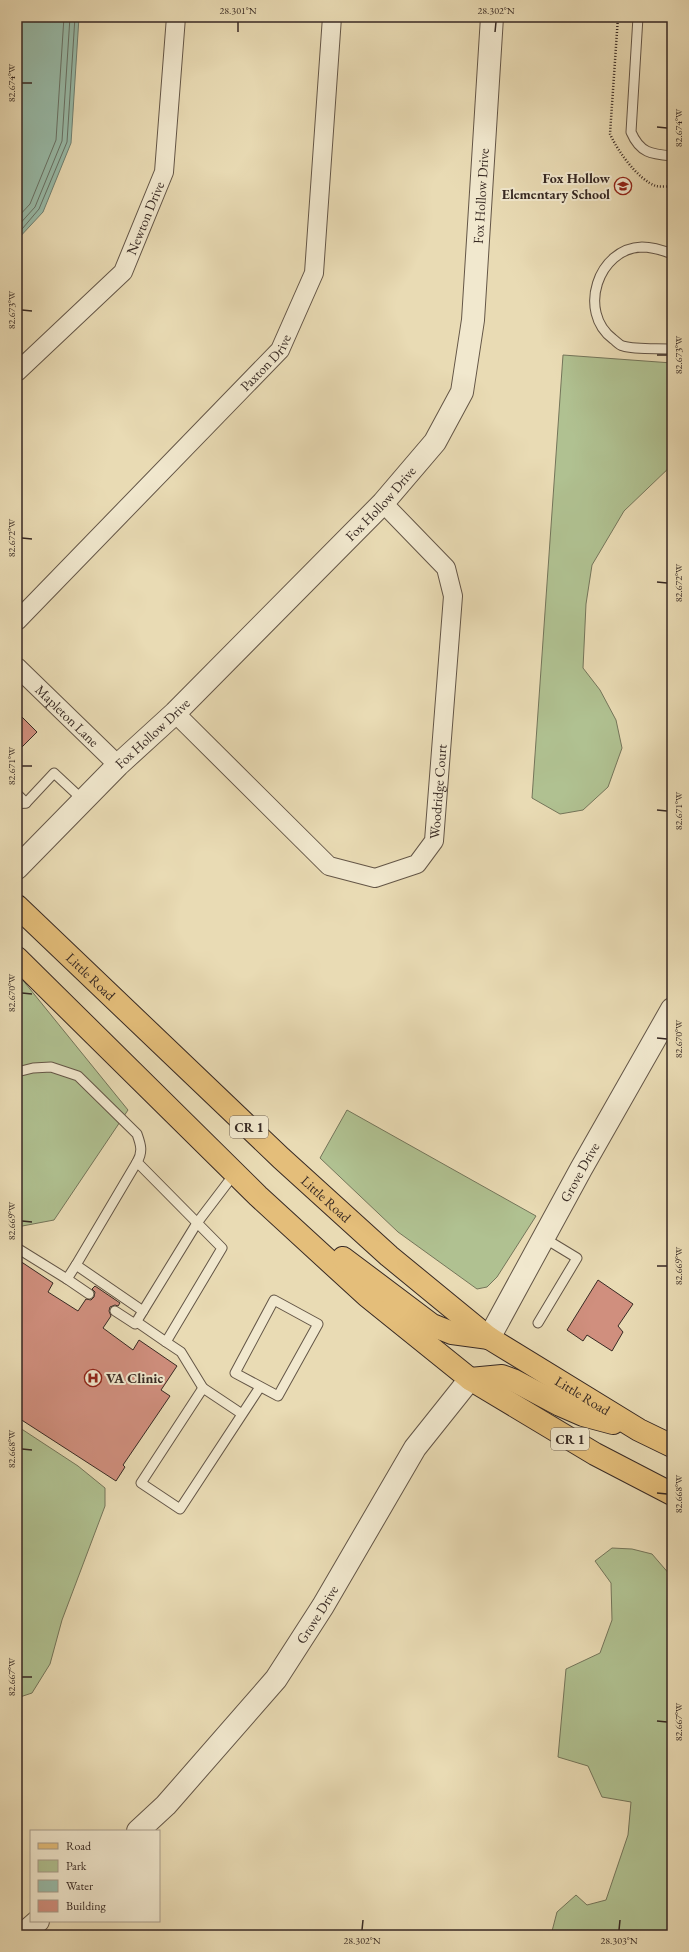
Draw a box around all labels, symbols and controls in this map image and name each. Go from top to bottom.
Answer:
text: 28.301°N [219,4,257,17]
text: 28.302°N [477,4,515,17]
text: 82.674°W [5,63,18,102]
text: 82.674°W [672,108,685,147]
street label: Fox Hollow Drive [469,147,493,244]
place label: Fox Hollow Elementary School [502,169,610,203]
school or university icon: Fox Hollow Elementary School [613,176,633,196]
street label: Newton Drive [122,178,168,257]
text: 82.673°W [5,290,18,329]
street label: Paxton Drive [236,331,295,395]
text: 82.673°W [672,335,685,374]
street label: Fox Hollow Drive [341,462,420,545]
text: 82.672°W [5,518,18,557]
text: 82.672°W [672,563,685,602]
street label: Mapleton Lane [32,681,103,751]
street label: Fox Hollow Drive [111,694,194,772]
street label: Woodridge Court [425,743,451,840]
text: 82.671°W [5,746,18,785]
text: 82.671°W [672,791,685,830]
street label: Little Road [62,949,120,1005]
text: 82.670°W [5,973,18,1012]
text: 82.670°W [672,1019,685,1058]
road number: CR 1 [230,1116,268,1138]
street label: Grove Drive [556,1139,604,1205]
street label: Little Road [297,1172,356,1227]
text: 82.669°W [5,1201,18,1240]
text: 82.669°W [672,1246,685,1285]
hospital icon: VA Clinic [83,1368,103,1388]
place label: VA Clinic [106,1369,163,1387]
street label: Little Road [552,1372,614,1420]
road number: CR 1 [551,1428,589,1450]
text: 82.668°W [5,1429,18,1468]
text: 82.668°W [672,1474,685,1513]
street label: Grove Drive [292,1582,342,1647]
text: 82.667°W [5,1657,18,1696]
text: 82.667°W [672,1702,685,1741]
legend [30,1830,160,1922]
text: Road [66,1838,92,1854]
text: Park [66,1858,87,1874]
text: Water [66,1878,93,1894]
text: Building [66,1898,107,1914]
text: 28.302°N [343,1934,381,1947]
text: 28.303°N [600,1934,638,1947]

